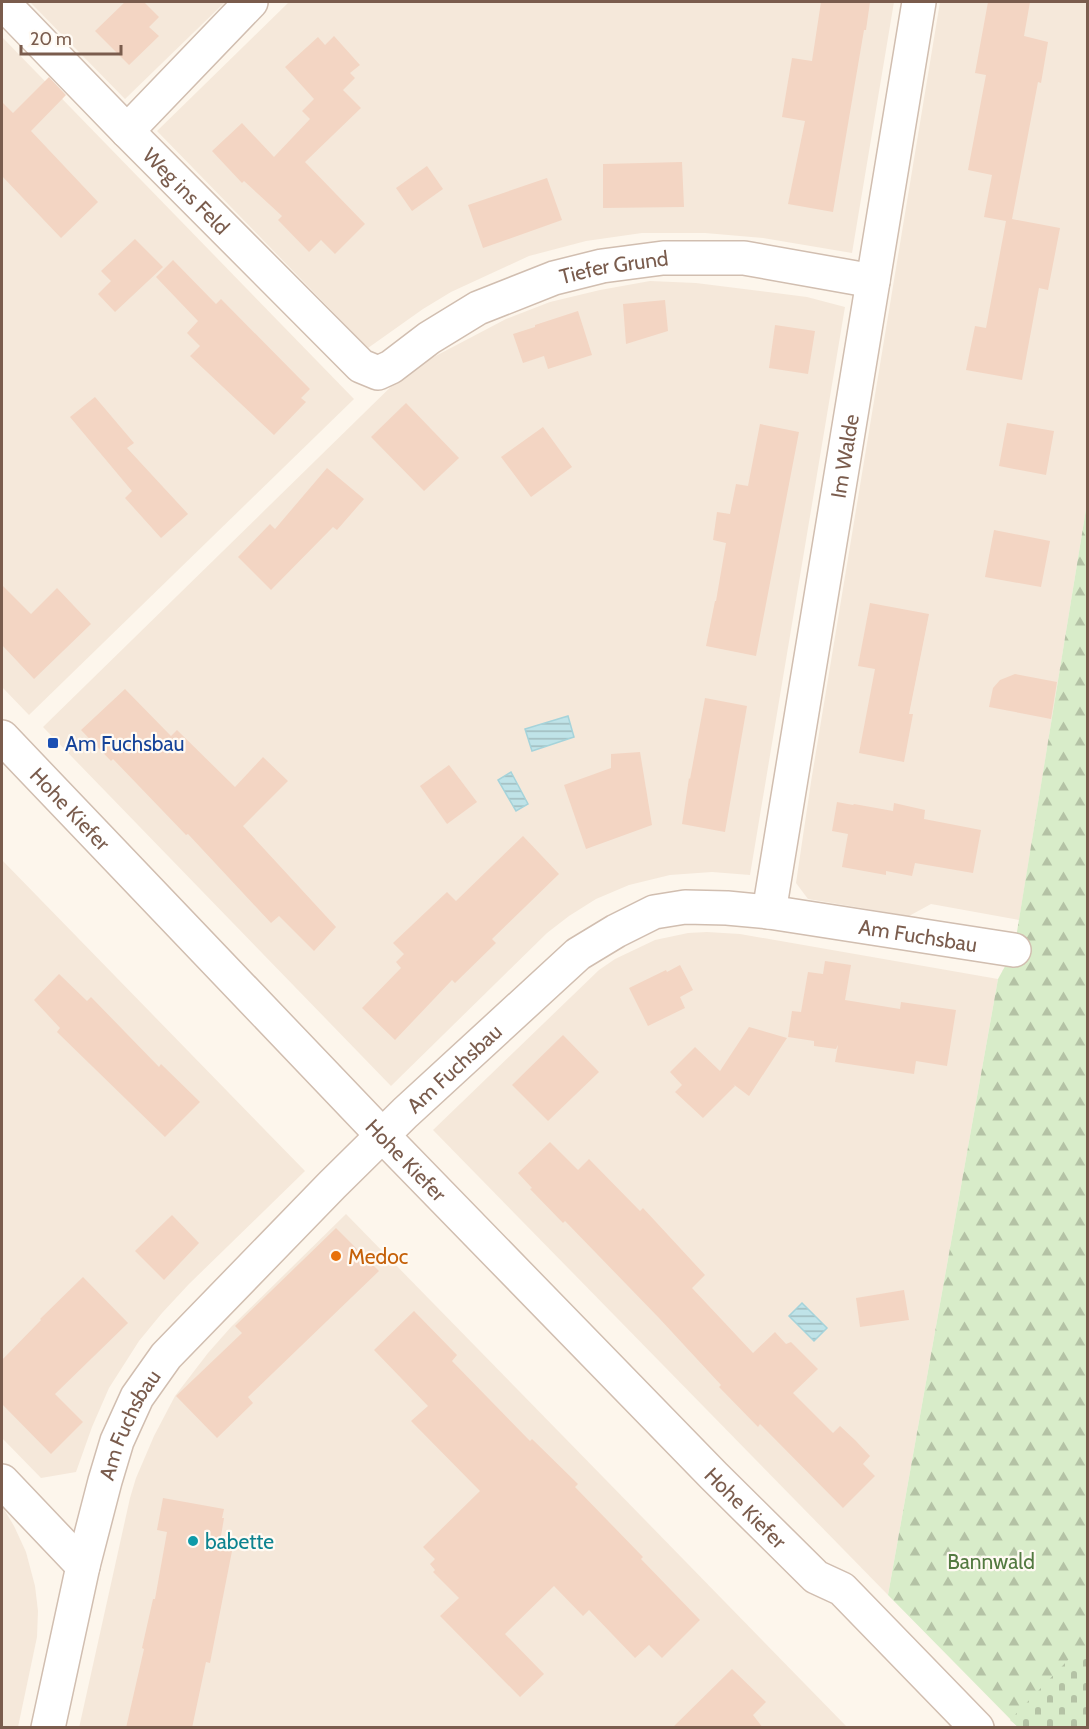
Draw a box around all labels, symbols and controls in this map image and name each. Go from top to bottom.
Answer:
scale bar [21,18,122,56]
text: 20 m [30,28,72,50]
street label: Weg ins Feld [138,142,235,239]
street label: Tiefer Grund [557,245,670,289]
street label: Im Walde [825,412,863,500]
place label: Am Fuchsbau [65,731,185,756]
marker: Am Fuchsbau [46,736,60,750]
street label: Hohe Kiefer [25,762,116,855]
street label: Am Fuchsbau [857,914,979,957]
street label: Am Fuchsbau [401,1018,506,1118]
street label: Hohe Kiefer [361,1114,452,1206]
place label: Medoc [348,1244,408,1269]
marker: Medoc [329,1249,343,1263]
street label: Am Fuchsbau [93,1364,165,1483]
street label: Hohe Kiefer [700,1462,792,1554]
place label: babette [205,1529,274,1554]
marker: babette [186,1534,200,1548]
park label: Bannwald [947,1549,1035,1574]

